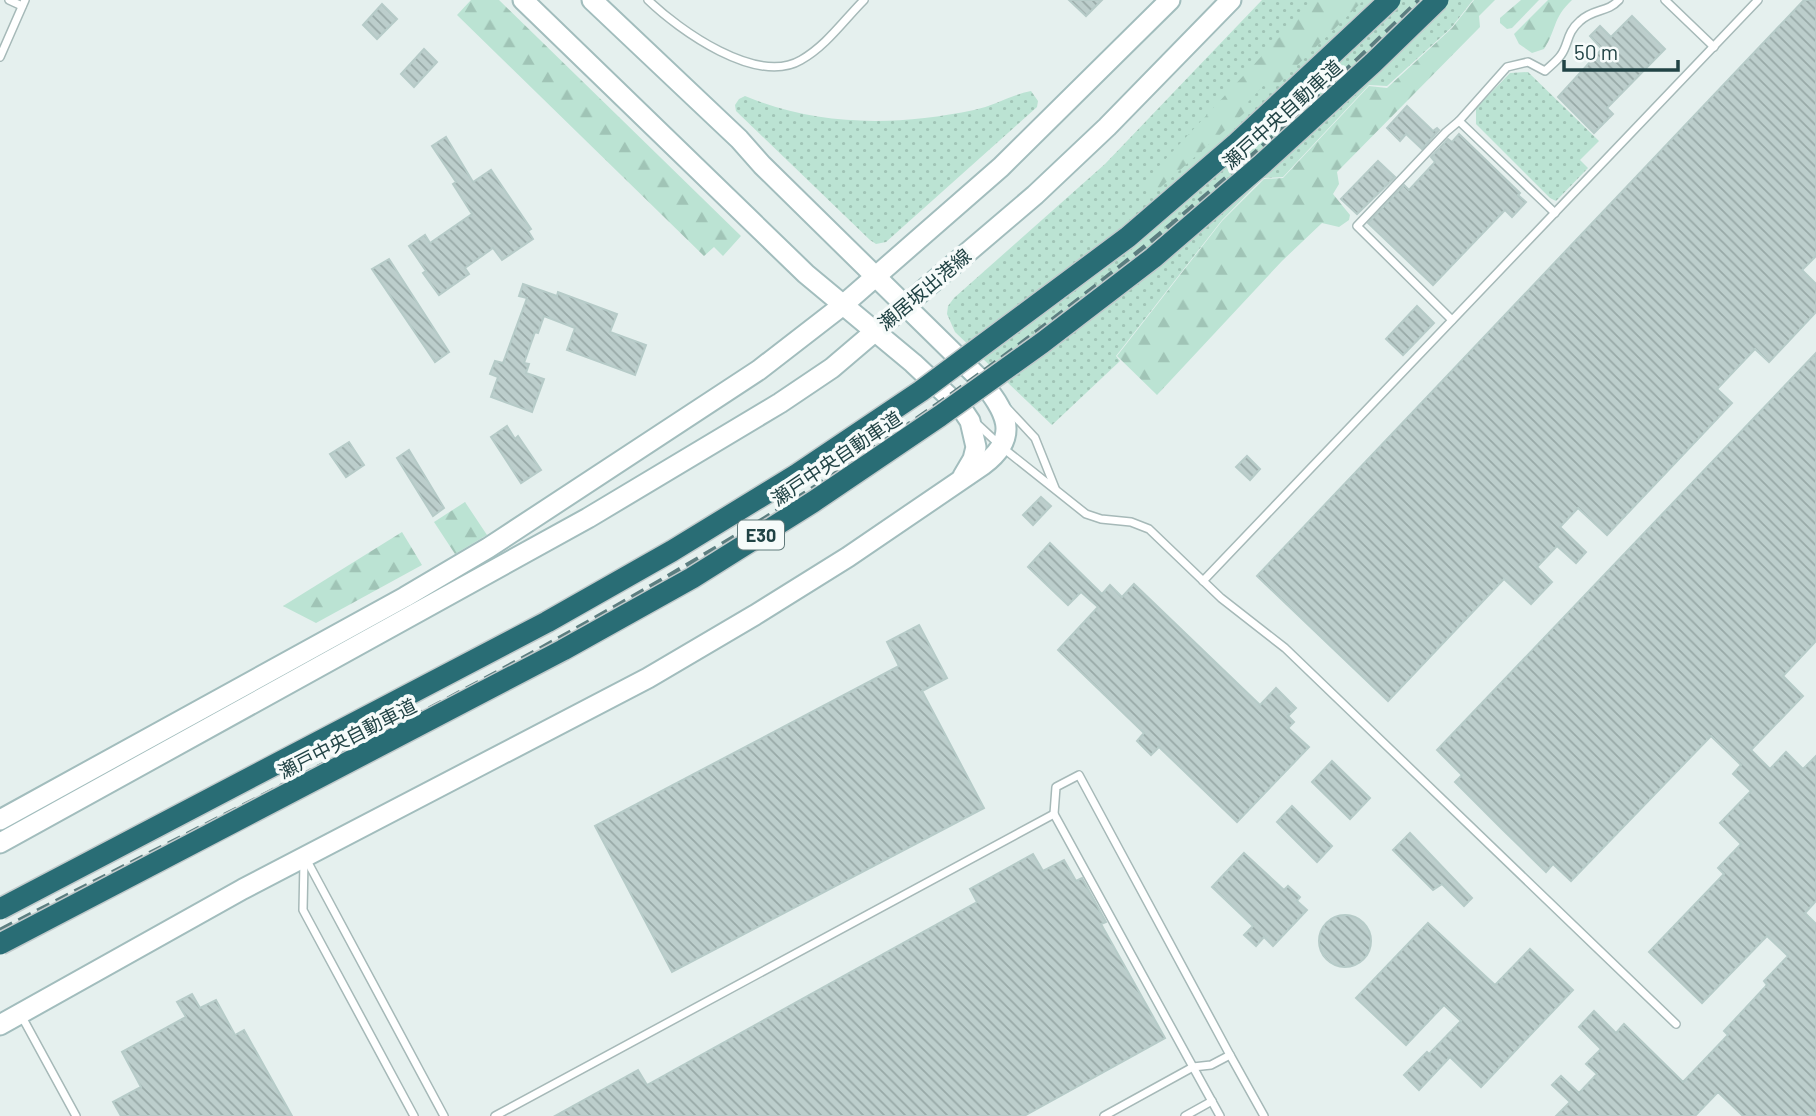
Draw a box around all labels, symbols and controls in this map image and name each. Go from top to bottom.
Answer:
scale bar [1564,28,1678,72]
text: 50 m [1574,39,1618,64]
street label: 瀬戸中央自動車道 [1218,55,1346,173]
street label: 瀬居坂出港線 [873,244,975,334]
street label: 瀬戸中央自動車道 [767,406,905,510]
road number: E30 [738,520,784,550]
street label: 瀬戸中央自動車道 [274,693,420,783]

